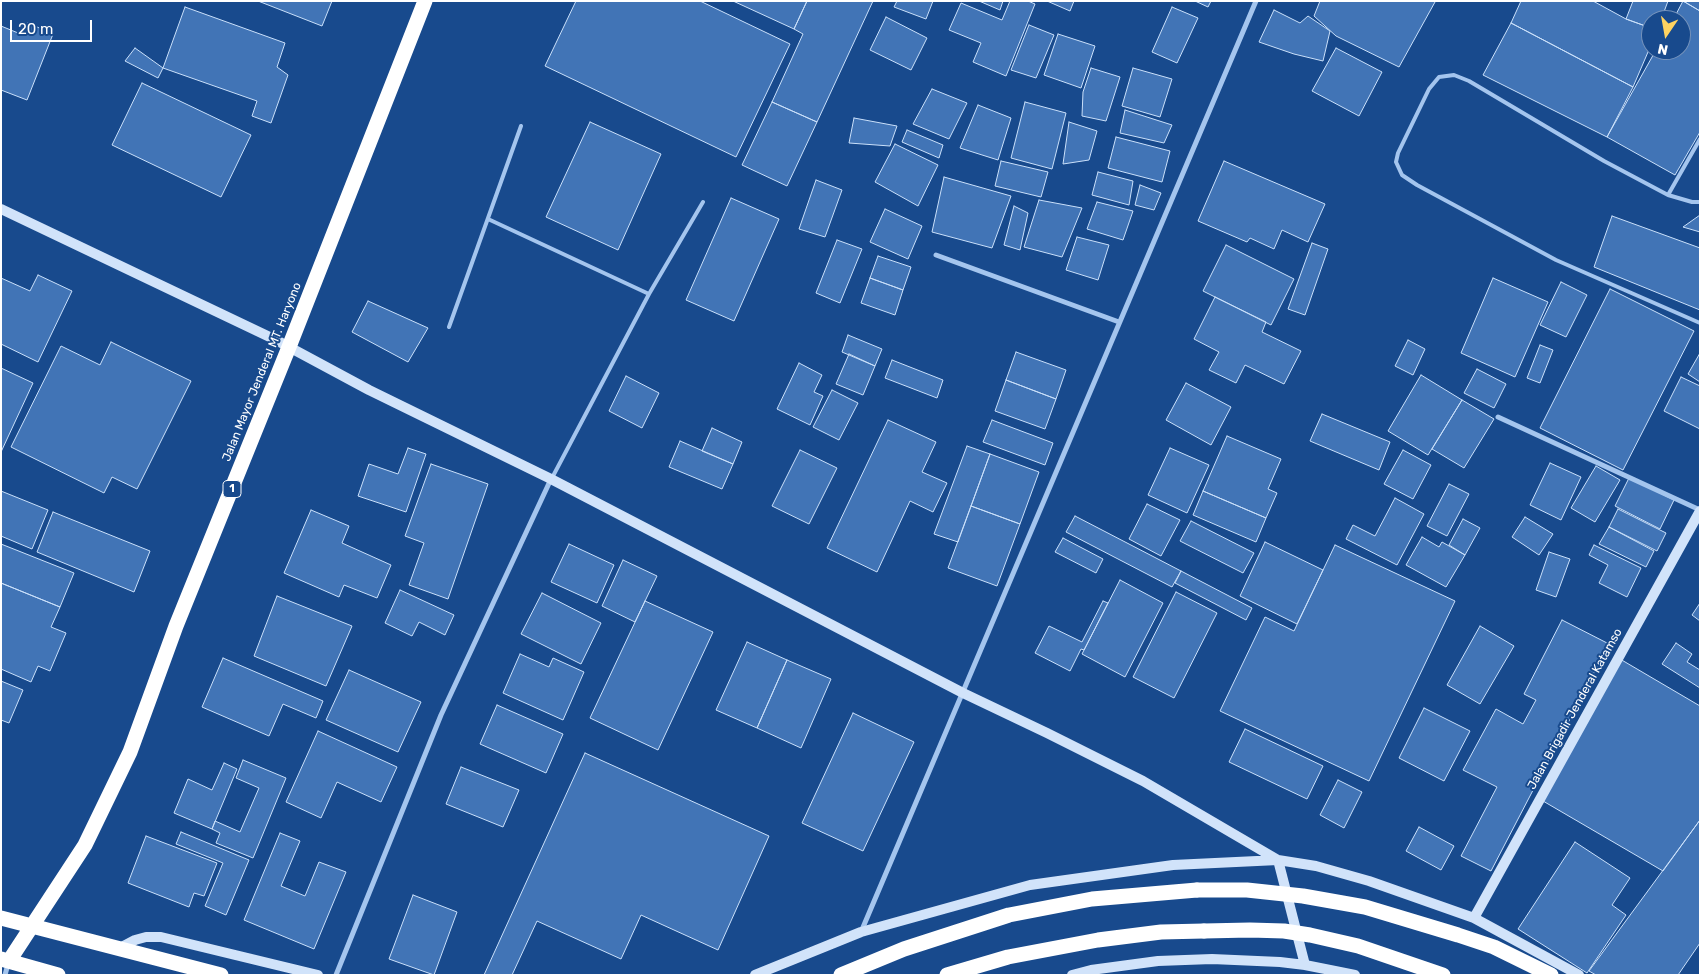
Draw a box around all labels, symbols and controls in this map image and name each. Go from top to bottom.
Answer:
scale bar [12,10,95,42]
north arrow [1641,10,1691,60]
text: 20 m [18,20,53,38]
text: N [1656,40,1670,59]
street label: Jalan Mayor Jenderal MT. Haryono [219,280,305,464]
road number: 1 [223,480,241,498]
street label: Jalan Brigadir Jenderal Katamso [1525,626,1625,792]

